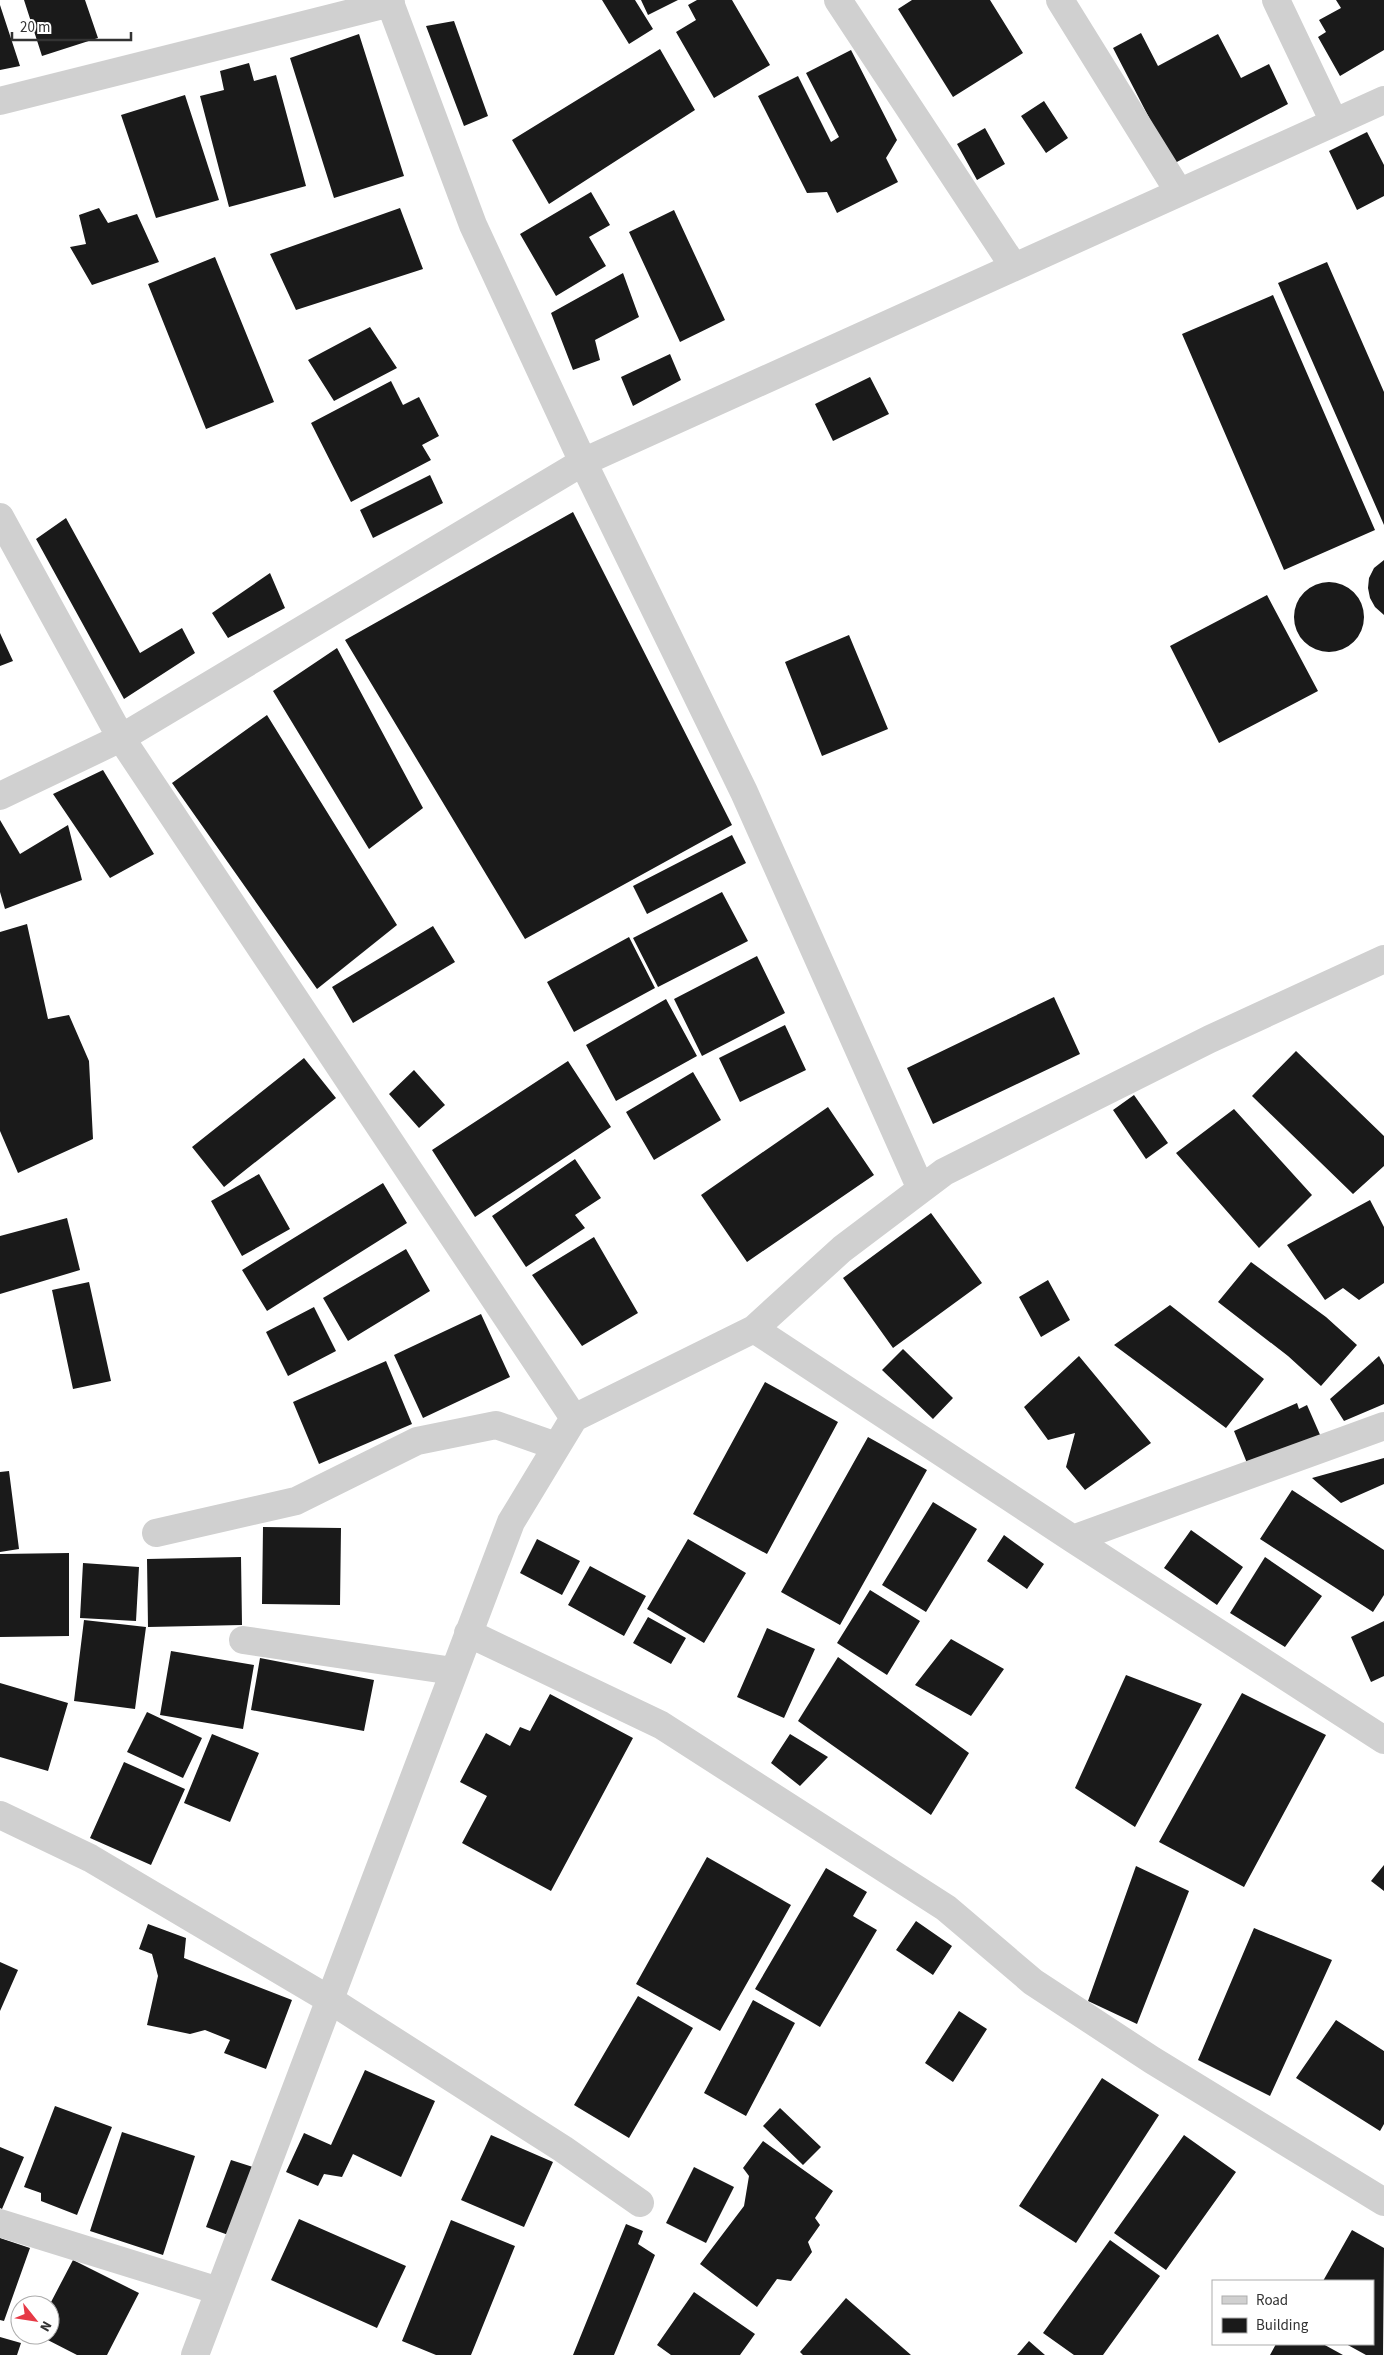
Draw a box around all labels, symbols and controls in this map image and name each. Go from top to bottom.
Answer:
scale bar [12,10,131,42]
text: 20 m [20,17,50,38]
legend [1212,2280,1374,2345]
text: Road [1256,2290,1288,2311]
north arrow [10,2295,60,2345]
text: Building [1256,2315,1309,2336]
text: N [34,2317,56,2335]

